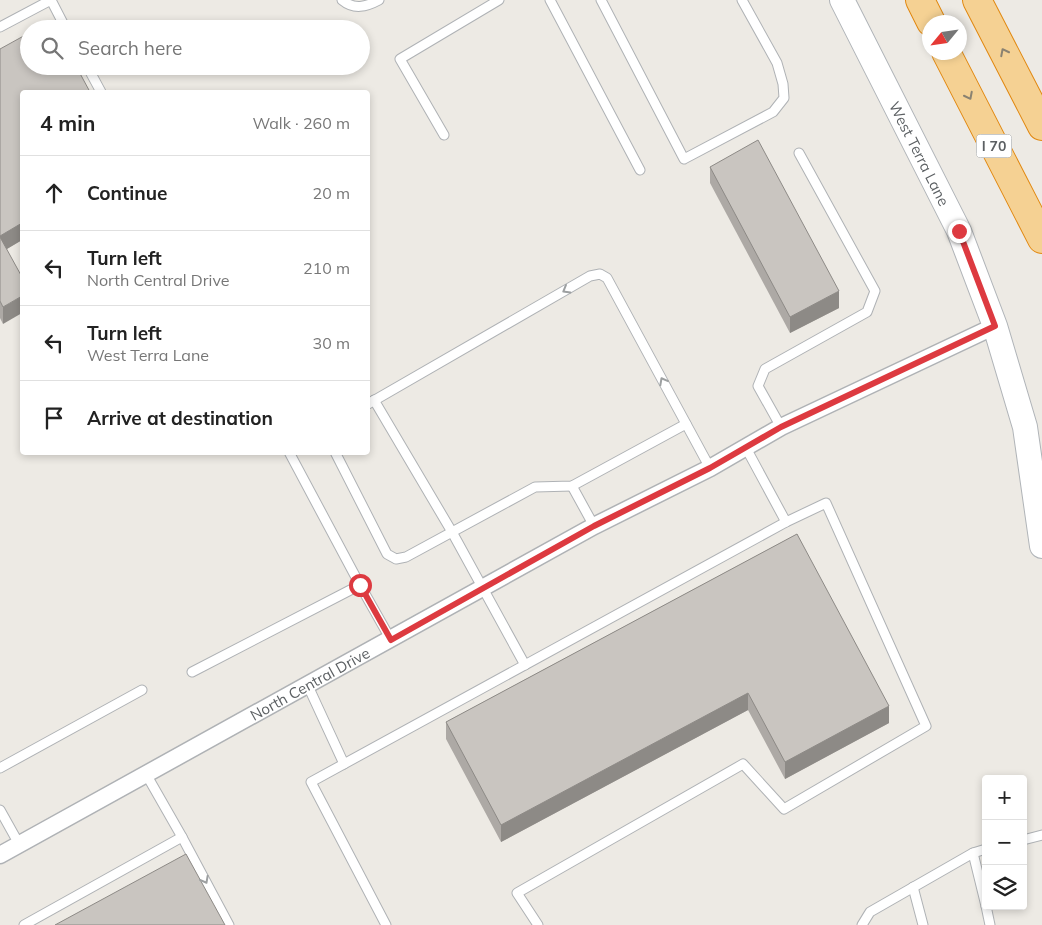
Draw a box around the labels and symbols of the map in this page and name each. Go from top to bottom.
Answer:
north arrow [922,15,967,60]
one-way arrow [1000,48,1010,57]
one-way arrow [963,91,973,100]
street label: West Terra Lane [885,98,954,209]
road number: I 70 [976,134,1012,158]
route end [948,220,971,243]
one-way arrow [563,283,572,293]
one-way arrow [659,377,669,386]
route start [349,574,372,597]
street label: North Central Drive [247,643,373,724]
one-way arrow [199,875,209,884]

